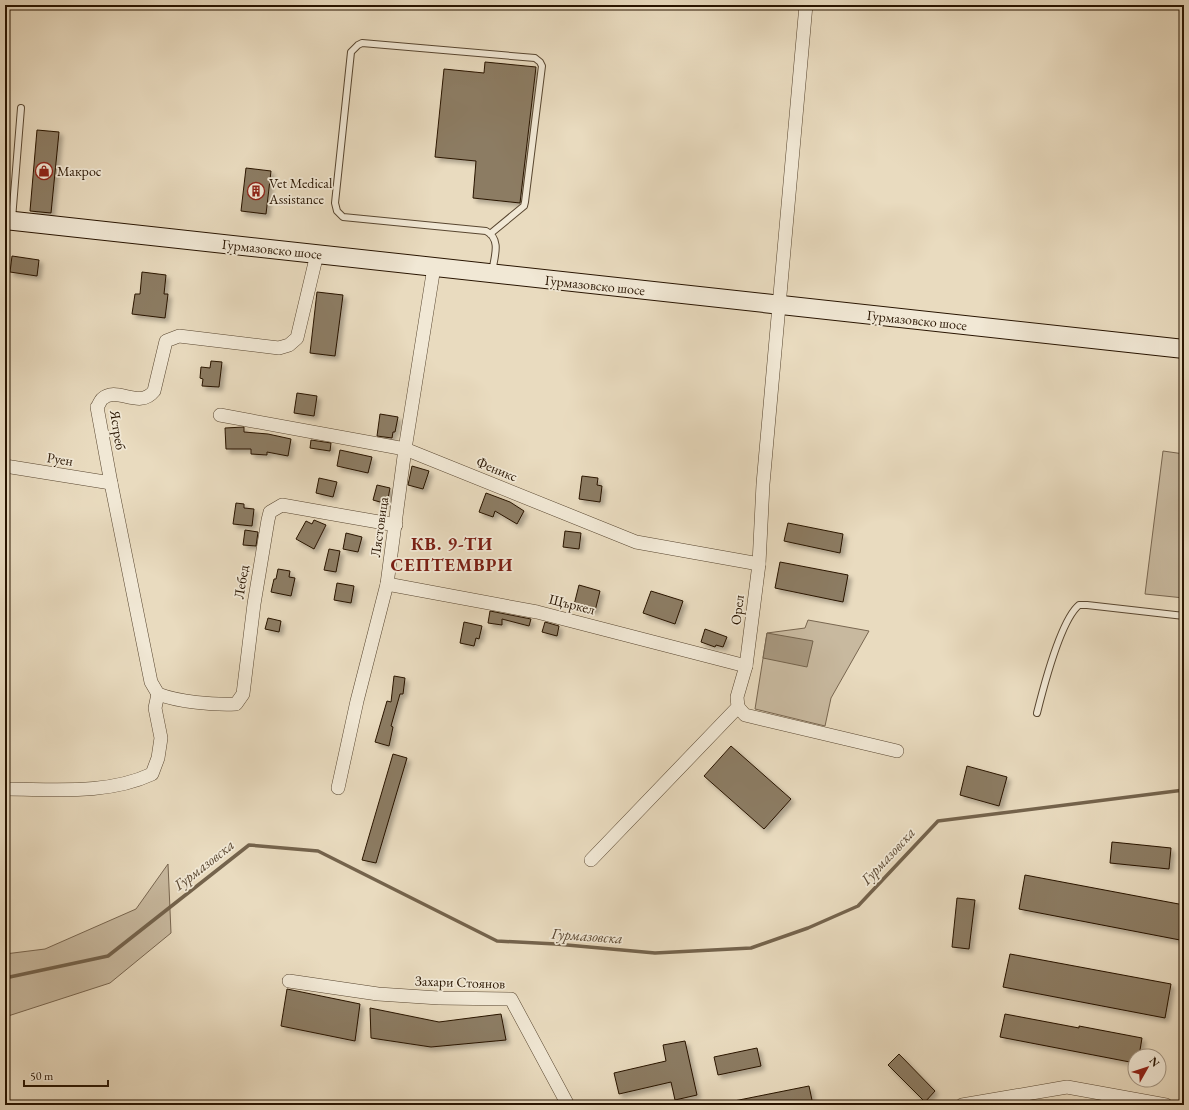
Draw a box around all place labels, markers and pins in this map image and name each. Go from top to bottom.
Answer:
shop icon: Макрос [34,161,54,181]
place label: Макрос [57,162,102,180]
place label: Vet Medical Assistance [268,174,333,208]
building icon: Vet Medical Assistance [246,181,266,201]

